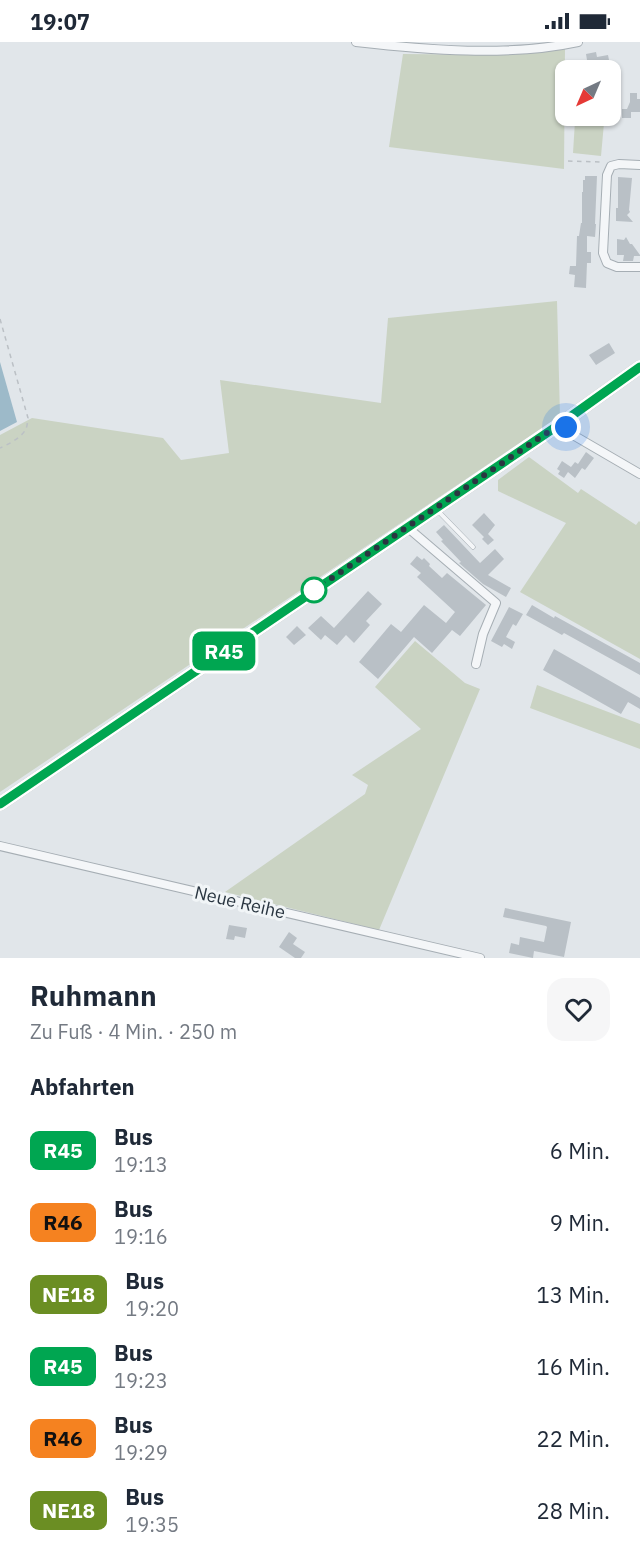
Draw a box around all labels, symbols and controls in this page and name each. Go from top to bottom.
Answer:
text: 19:07 [30,7,90,36]
north arrow [555,60,621,126]
map controls [555,60,621,126]
your location [551,412,581,442]
unlabelled marker [301,577,327,603]
line badge: R45 [190,632,258,670]
text: R45 [204,637,244,665]
street label: Neue Reihe [192,880,288,924]
text: Ruhmann [30,977,157,1014]
button: heart [547,978,610,1041]
text: Zu Fuß · 4 Min. · 250 m [30,1018,237,1045]
text: Abfahrten [30,1072,135,1101]
text: Bus [114,1122,153,1151]
text: R45 [43,1136,83,1164]
text: 6 Min. [550,1136,610,1165]
text: 19:13 [114,1151,168,1178]
text: Bus [114,1194,153,1223]
text: R46 [43,1208,83,1236]
text: 9 Min. [550,1208,610,1237]
text: 19:16 [114,1223,168,1250]
text: Bus [125,1266,164,1295]
text: NE18 [42,1280,95,1308]
text: 13 Min. [537,1280,610,1309]
text: 19:20 [125,1295,179,1322]
text: Bus [114,1338,153,1367]
text: R45 [43,1352,83,1380]
text: 16 Min. [537,1352,610,1381]
text: 19:23 [114,1367,168,1394]
text: Bus [114,1410,153,1439]
text: R46 [43,1424,83,1452]
text: 22 Min. [537,1424,610,1453]
text: 19:29 [114,1439,168,1466]
text: Bus [125,1482,164,1511]
text: NE18 [42,1496,95,1524]
text: 28 Min. [537,1496,610,1525]
text: 19:35 [125,1511,179,1538]

